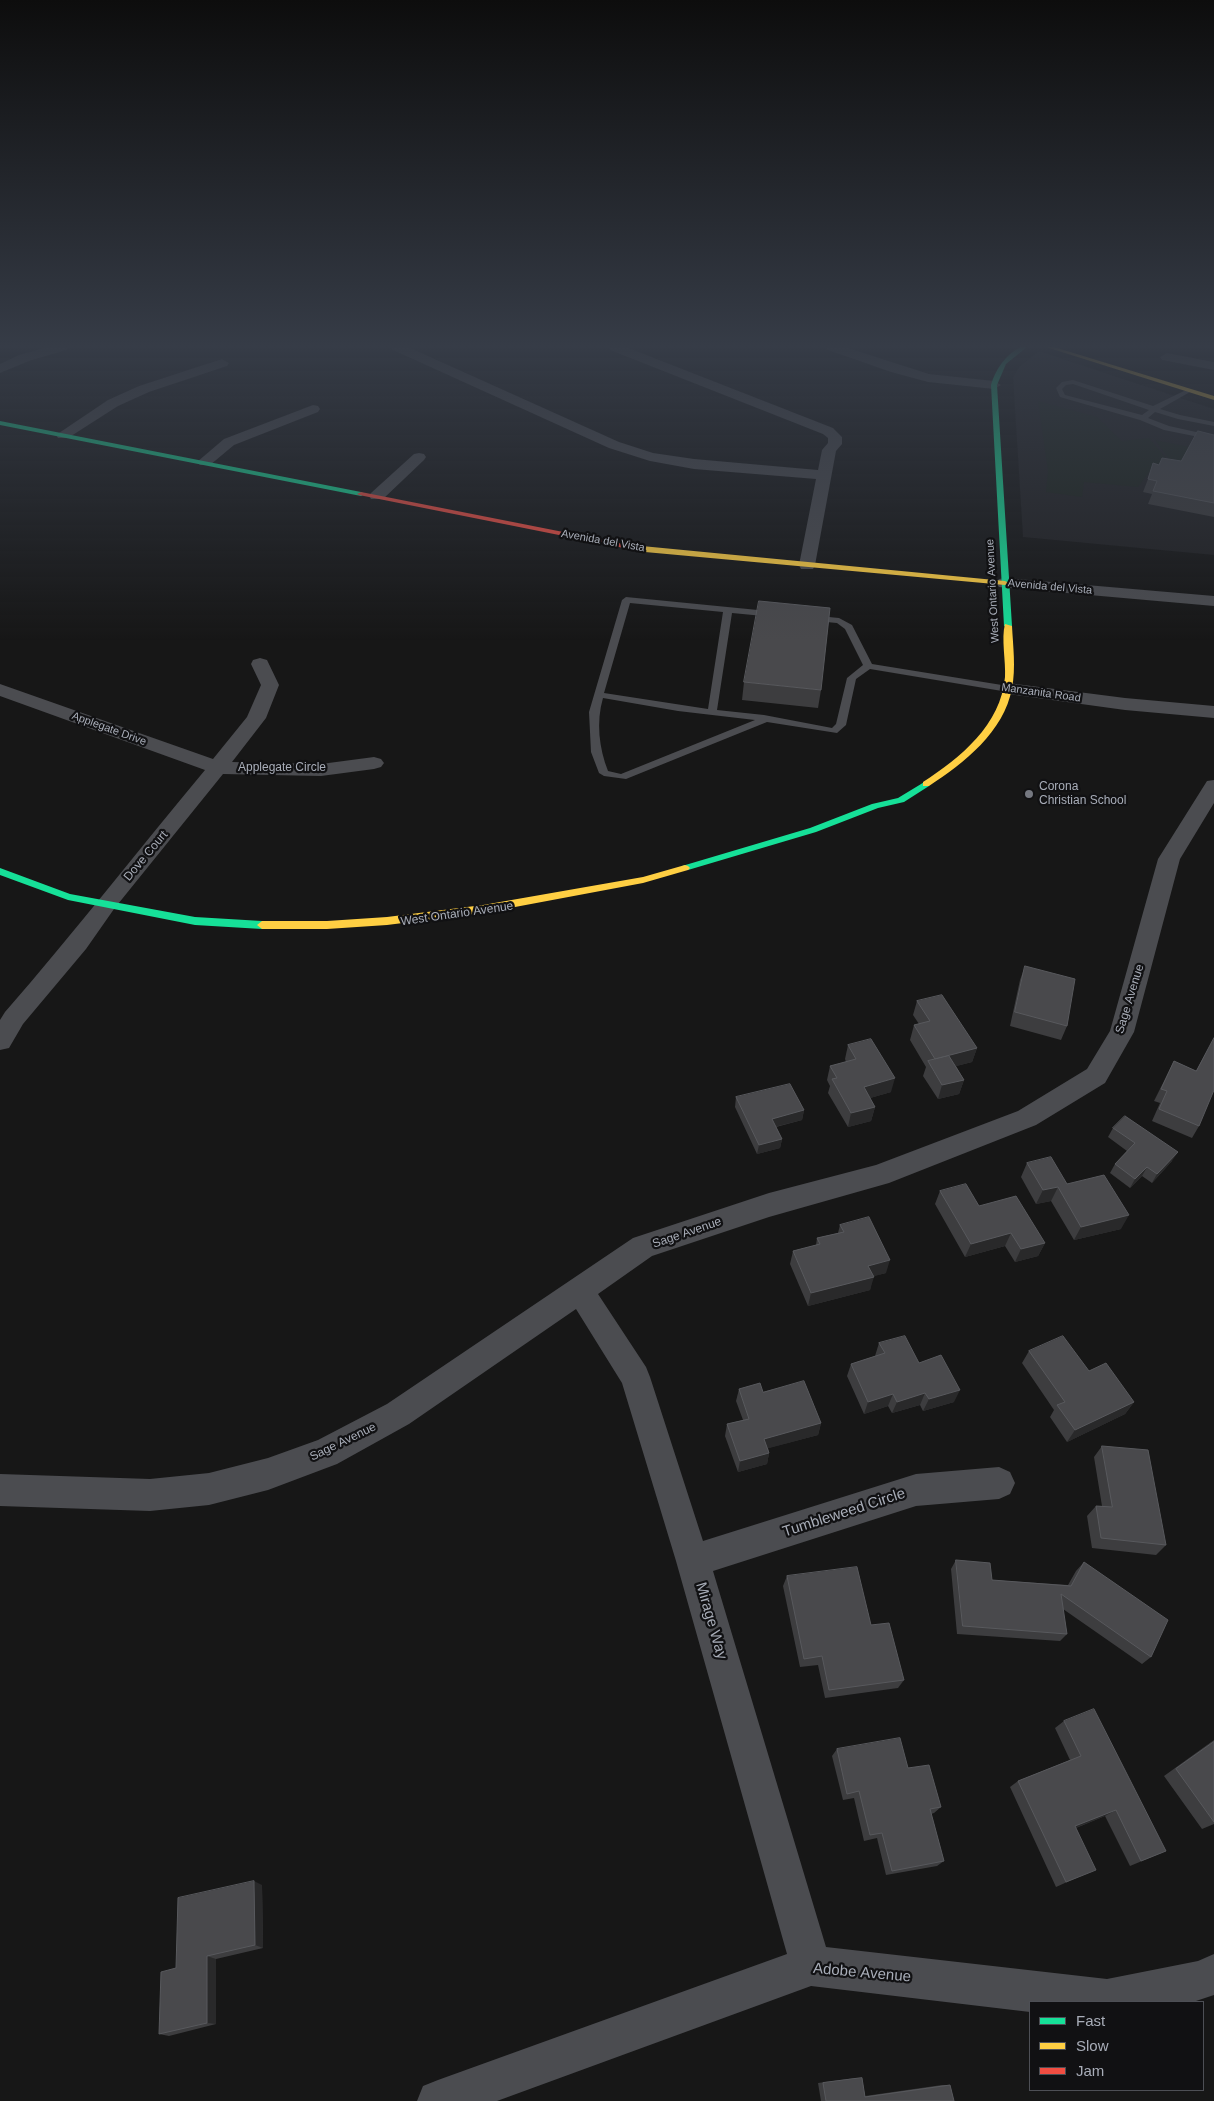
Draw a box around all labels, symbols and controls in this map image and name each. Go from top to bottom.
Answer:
street label: Avenida del Vista [560,527,646,555]
street label: West Ontario Avenue [984,539,1002,643]
street label: Avenida del Vista [1007,577,1093,597]
street label: Manzanita Road [1000,681,1082,705]
street label: Applegate Drive [70,709,148,749]
street label: Applegate Circle [238,761,326,775]
place label: Corona Christian School [1039,780,1126,808]
marker: Corona Christian School [1023,788,1035,800]
street label: Dove Court [121,828,171,884]
street label: West Ontario Avenue [400,899,514,929]
street label: Sage Avenue [1113,963,1147,1035]
street label: Sage Avenue [651,1214,723,1252]
street label: Sage Avenue [308,1420,378,1464]
street label: Tumbleweed Circle [780,1485,908,1541]
street label: Mirage Way [691,1580,731,1662]
street label: Adobe Avenue [812,1960,912,1986]
legend [1029,2001,1204,2091]
text: Fast [1076,2012,1105,2029]
text: Slow [1076,2037,1109,2054]
text: Jam [1076,2062,1104,2079]

